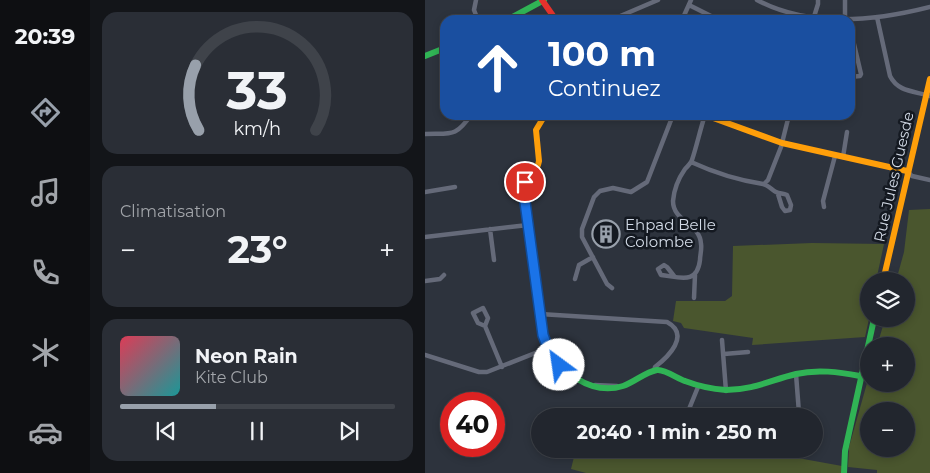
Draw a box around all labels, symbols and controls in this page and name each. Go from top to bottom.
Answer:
text: 20:39 [15,23,75,50]
text: 100 m [548,32,656,75]
icon: ahead [465,35,530,100]
text: 33 [226,59,288,122]
text: Continuez [548,75,661,102]
icon: directions [28,95,63,130]
street label: Rue Jules Guesde [869,110,918,244]
text: km/h [234,118,281,139]
pin [504,161,546,203]
icon: arrive [511,168,539,196]
icon: music [28,175,63,210]
text: Climatisation [120,202,226,221]
place label: Ehpad Belle Colombe [625,215,716,251]
building icon: Ehpad Belle Colombe [591,219,621,249]
text: 23° [227,226,288,273]
text: − [120,233,136,267]
text: + [379,233,395,267]
icon: phone [28,255,63,290]
map controls [860,272,915,457]
button: layers [860,272,915,327]
icon: climate [28,335,63,370]
button: + [860,337,915,392]
position arrow [532,338,584,390]
text: Neon Rain [195,345,298,368]
text: Kite Club [195,368,268,387]
speed limit sign: 40 [440,392,505,457]
button: − [860,402,915,457]
icon: car [28,415,63,450]
icon: previous [152,417,180,445]
icon: pause [243,417,271,445]
icon: next [335,417,363,445]
text: 20:40 · 1 min · 250 m [577,421,777,444]

